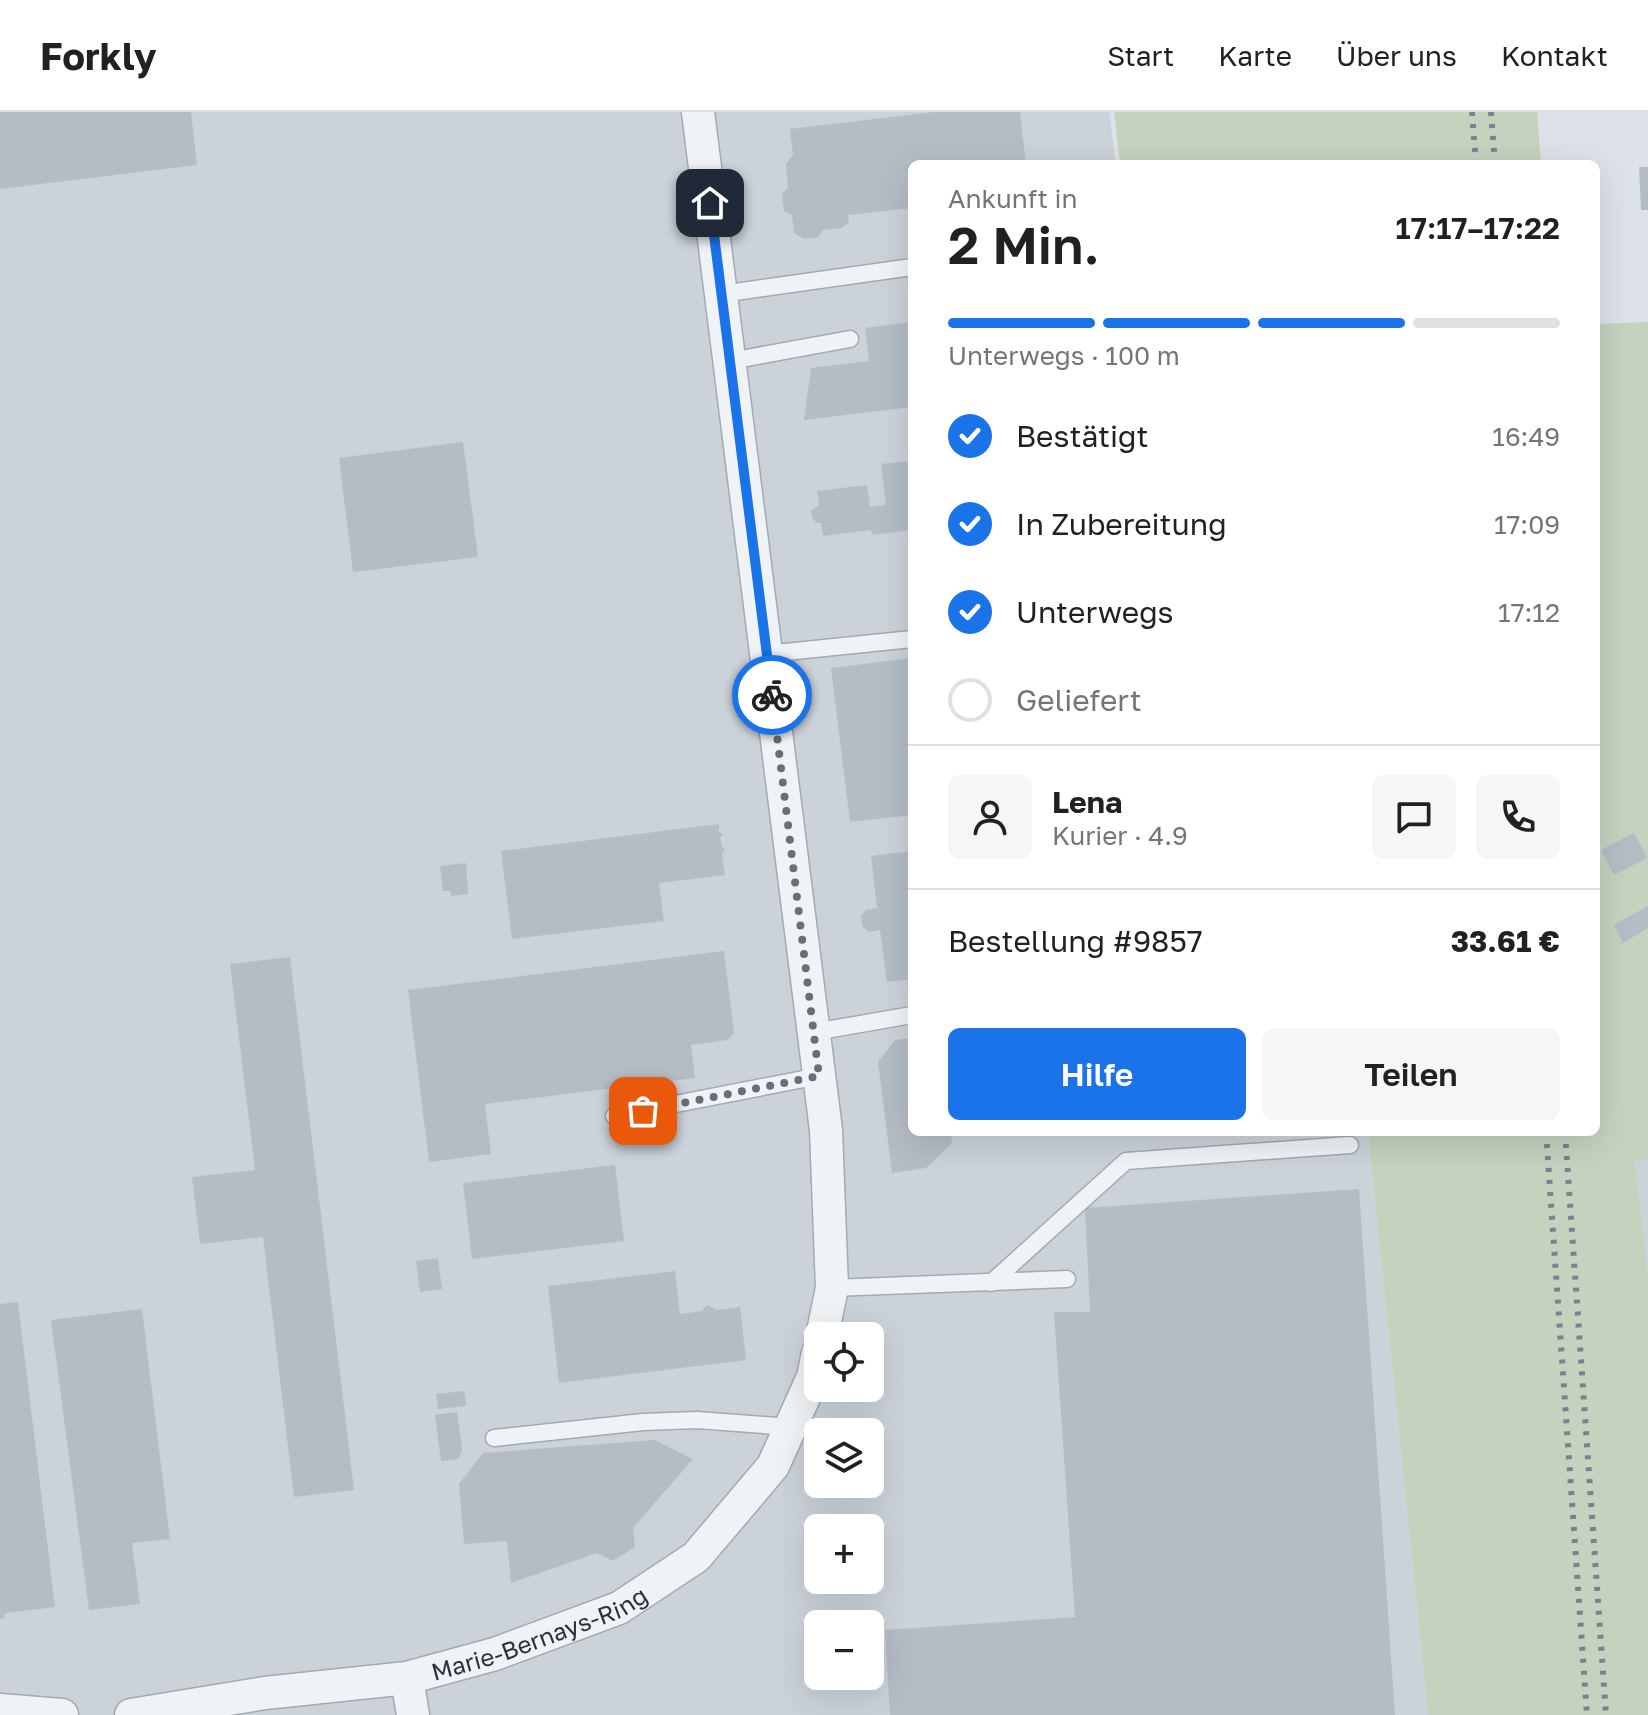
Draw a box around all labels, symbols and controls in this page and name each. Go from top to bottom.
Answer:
text: Forkly [40,33,157,78]
text: Start [1107,39,1174,72]
text: Karte [1218,39,1292,72]
text: Über uns [1336,39,1457,72]
text: Kontakt [1501,39,1608,72]
pin [676,169,744,237]
icon: home [688,181,732,225]
text: Ankunft in [948,183,1077,214]
text: 17:17–17:22 [1396,210,1560,246]
text: 2 Min. [948,213,1100,275]
text: Unterwegs · 100 m [948,340,1180,371]
icon: check [948,414,992,458]
text: Bestätigt [1016,418,1149,454]
text: 16:49 [1492,421,1560,452]
icon: check [948,502,992,546]
text: In Zubereitung [1016,506,1227,542]
text: 17:09 [1494,509,1560,540]
icon: check [948,590,992,634]
text: Unterwegs [1016,594,1174,630]
text: 17:12 [1498,597,1560,628]
courier [732,655,812,735]
icon: bike [750,673,794,717]
text: Geliefert [1016,682,1142,718]
button: person [948,775,1032,859]
button: chat [1372,775,1456,859]
button: phone [1476,775,1560,859]
text: Lena [1052,784,1122,820]
text: Kurier · 4.9 [1052,820,1188,851]
text: Bestellung #9857 [948,923,1203,959]
text: 33.61 € [1451,923,1560,959]
button: Hilfe [948,1028,1246,1120]
button: Teilen [1262,1028,1560,1120]
pin [609,1077,677,1145]
icon: bag [621,1089,665,1133]
map controls [804,1322,884,1690]
button: locate [804,1322,884,1402]
button: layers [804,1418,884,1498]
button: + [804,1514,884,1594]
street label: Marie-Bernays-Ring [428,1579,652,1685]
button: − [804,1610,884,1690]

